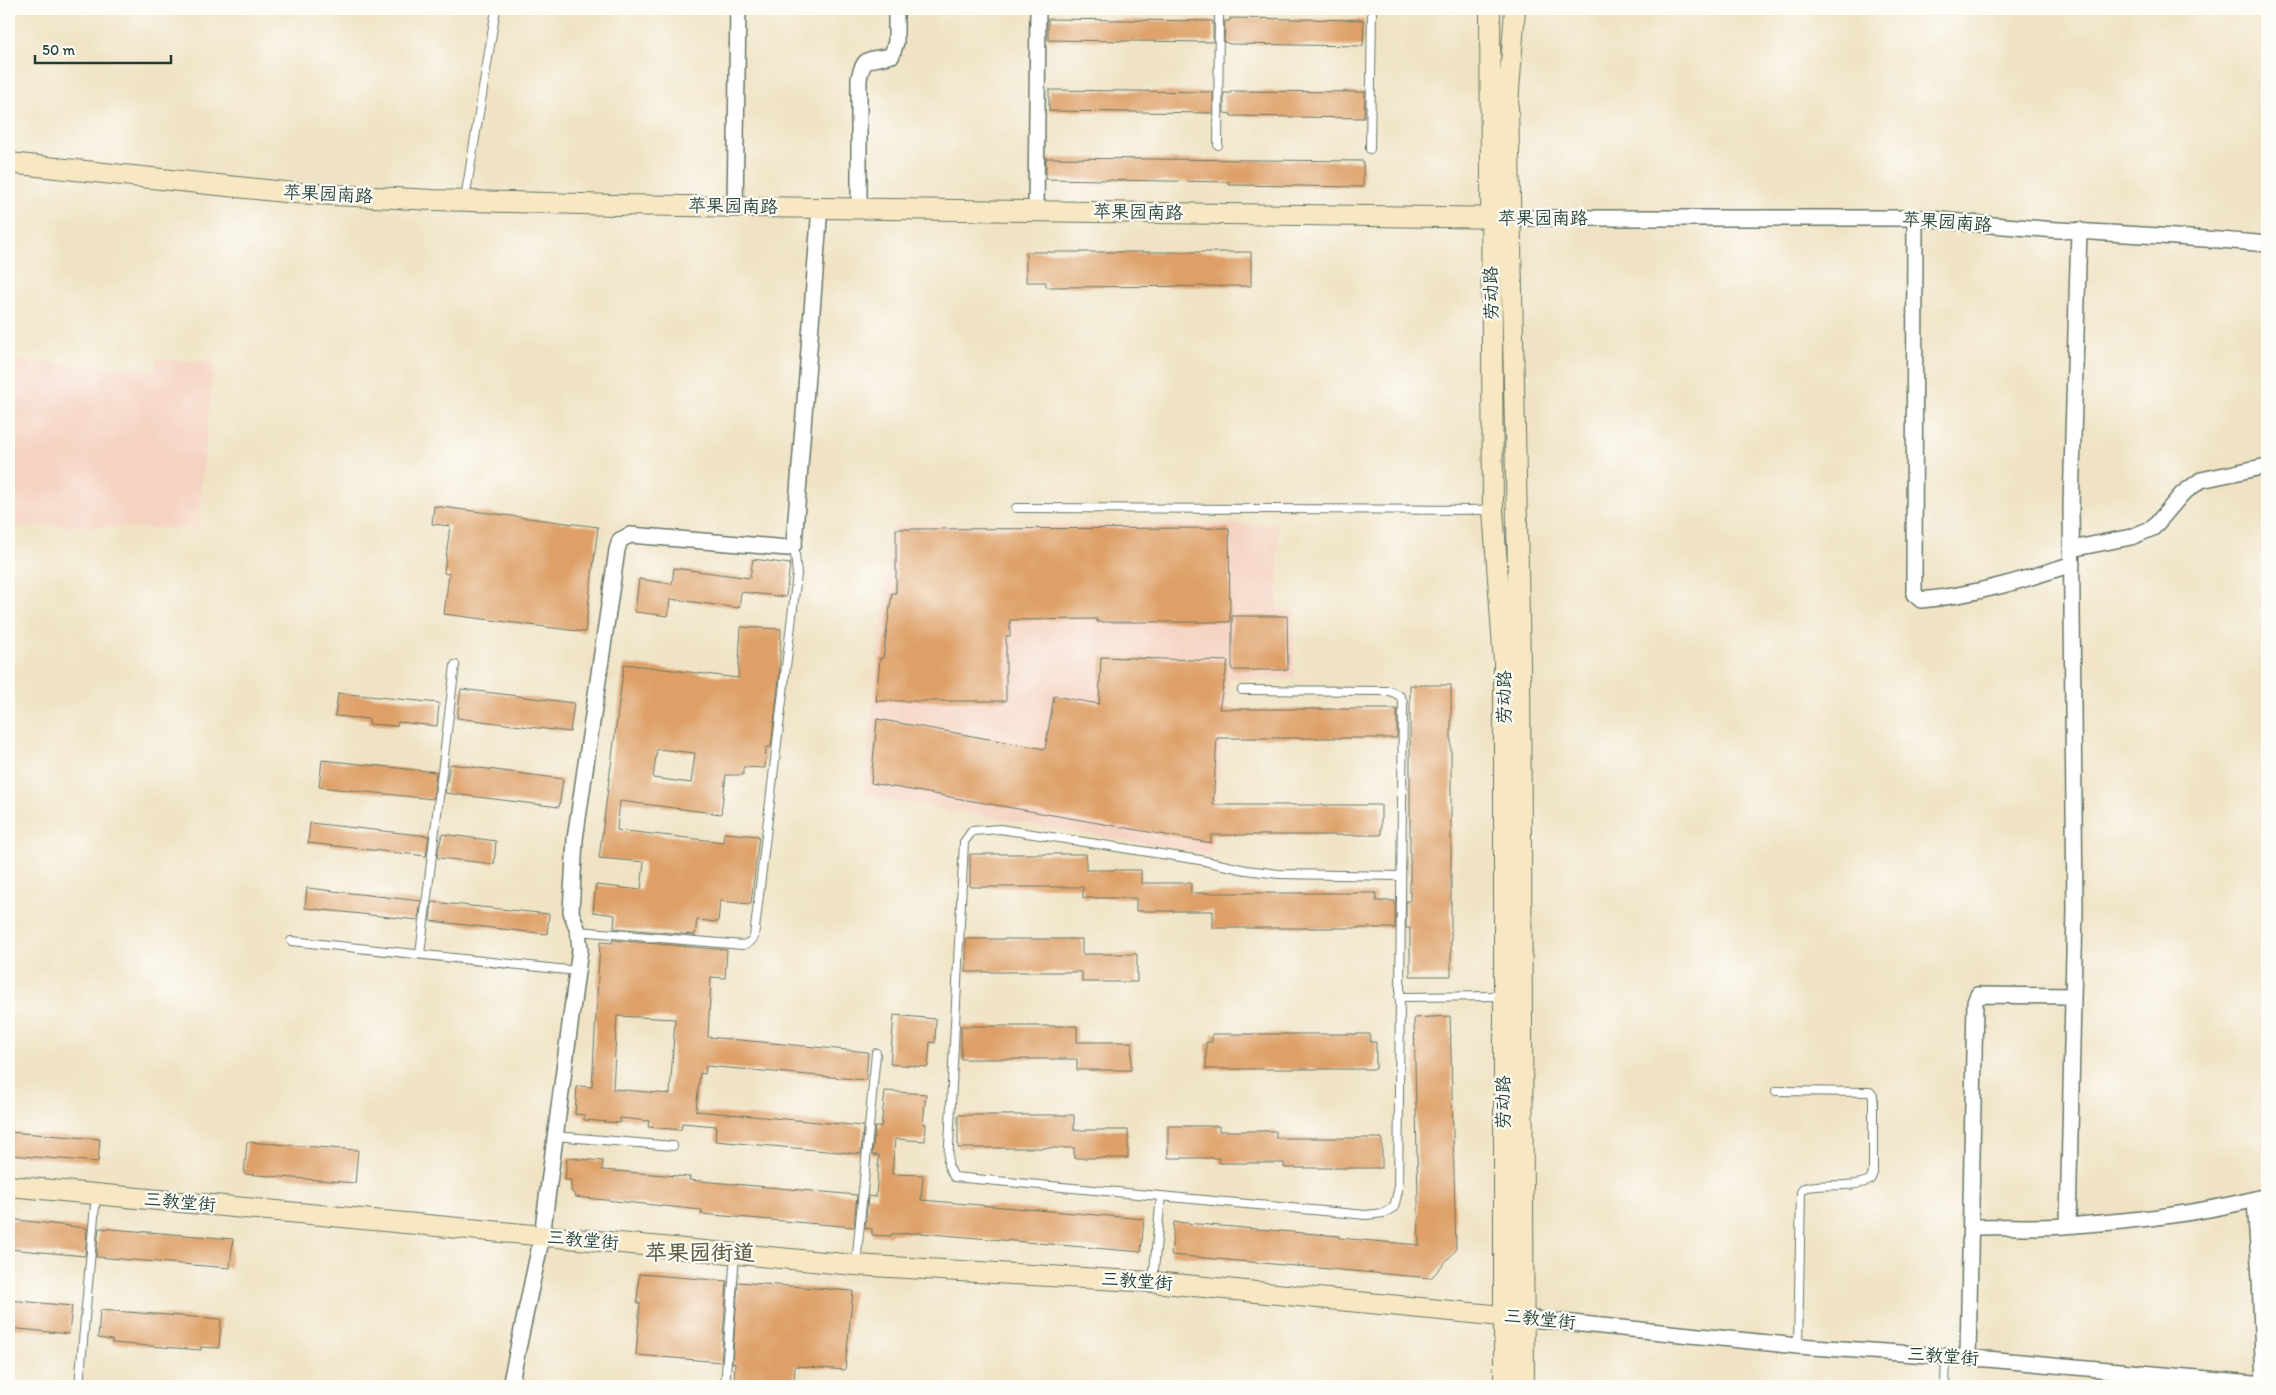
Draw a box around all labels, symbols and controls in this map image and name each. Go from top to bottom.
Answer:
scale bar [35,32,171,64]
text: 50 m [42,41,75,59]
street label: 苹果园南路 [282,181,374,207]
street label: 苹果园南路 [688,194,778,218]
street label: 苹果园南路 [1093,200,1183,224]
street label: 苹果园南路 [1498,207,1588,229]
street label: 苹果园南路 [1901,208,1993,236]
street label: 劳动路 [1480,266,1502,320]
street label: 劳动路 [1493,670,1515,724]
street label: 劳动路 [1492,1075,1514,1129]
street label: 三教堂街 [143,1188,217,1216]
street label: 三教堂街 [546,1226,620,1254]
district label: 苹果园街道 [645,1239,755,1266]
street label: 三教堂街 [1100,1268,1174,1294]
street label: 三教堂街 [1503,1304,1577,1334]
street label: 三教堂街 [1906,1343,1980,1369]

